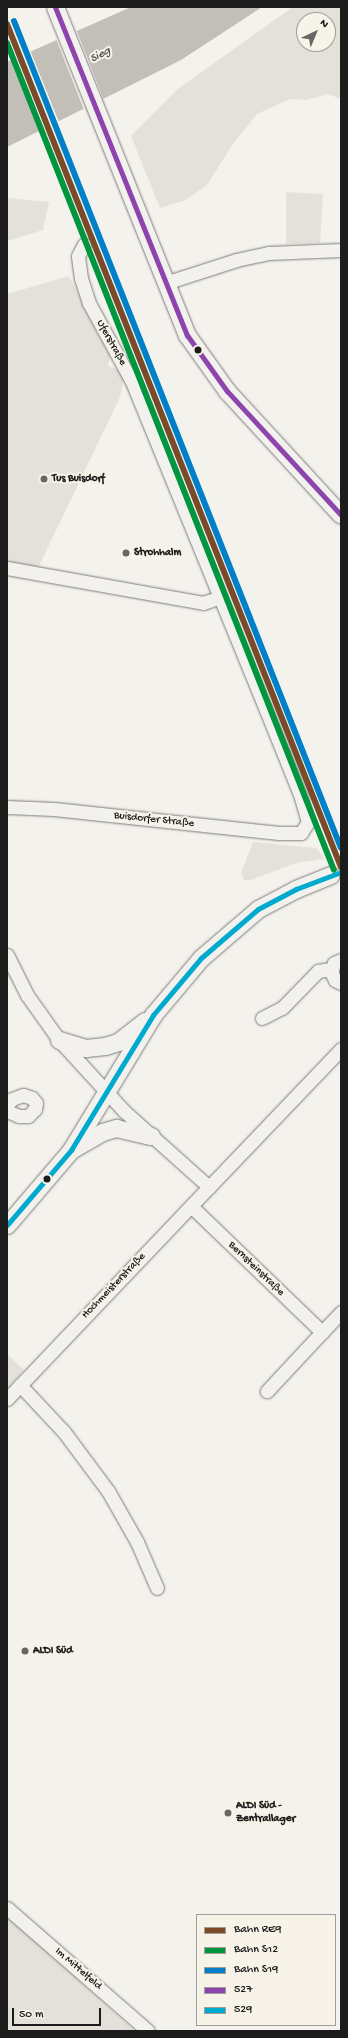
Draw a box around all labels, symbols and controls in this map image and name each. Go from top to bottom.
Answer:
north arrow [296,12,336,52]
text: N [317,17,330,31]
water label: Sieg [88,45,114,67]
street label: Uferstraße [93,318,129,368]
unlabelled marker [193,345,203,355]
place label: Tus Buisdorf [52,472,105,486]
marker: Tus Buisdorf [39,474,49,484]
place label: Strohhalm [134,546,181,560]
marker: Strohhalm [121,548,131,558]
street label: Buisdorfer Straße [113,809,195,831]
unlabelled marker [42,1174,52,1184]
street label: Bernsteinstraße [225,1239,287,1299]
street label: Hochmeisterstraße [79,1250,149,1322]
place label: ALDI Süd [33,1644,73,1658]
marker: ALDI Süd [20,1646,30,1656]
place label: ALDI Süd - Zentrallager [236,1800,295,1826]
marker: ALDI Süd - Zentrallager [223,1808,233,1818]
legend [196,1914,336,2026]
text: Bahn RE9 [234,1923,282,1937]
text: Bahn S12 [234,1943,278,1957]
street label: Im Mittelfeld [52,1945,104,1993]
text: Bahn S19 [234,1963,278,1977]
text: 527 [234,1983,252,1997]
scale bar [14,2000,103,2026]
text: 529 [234,2003,252,2017]
text: 50 m [19,2008,44,2022]

